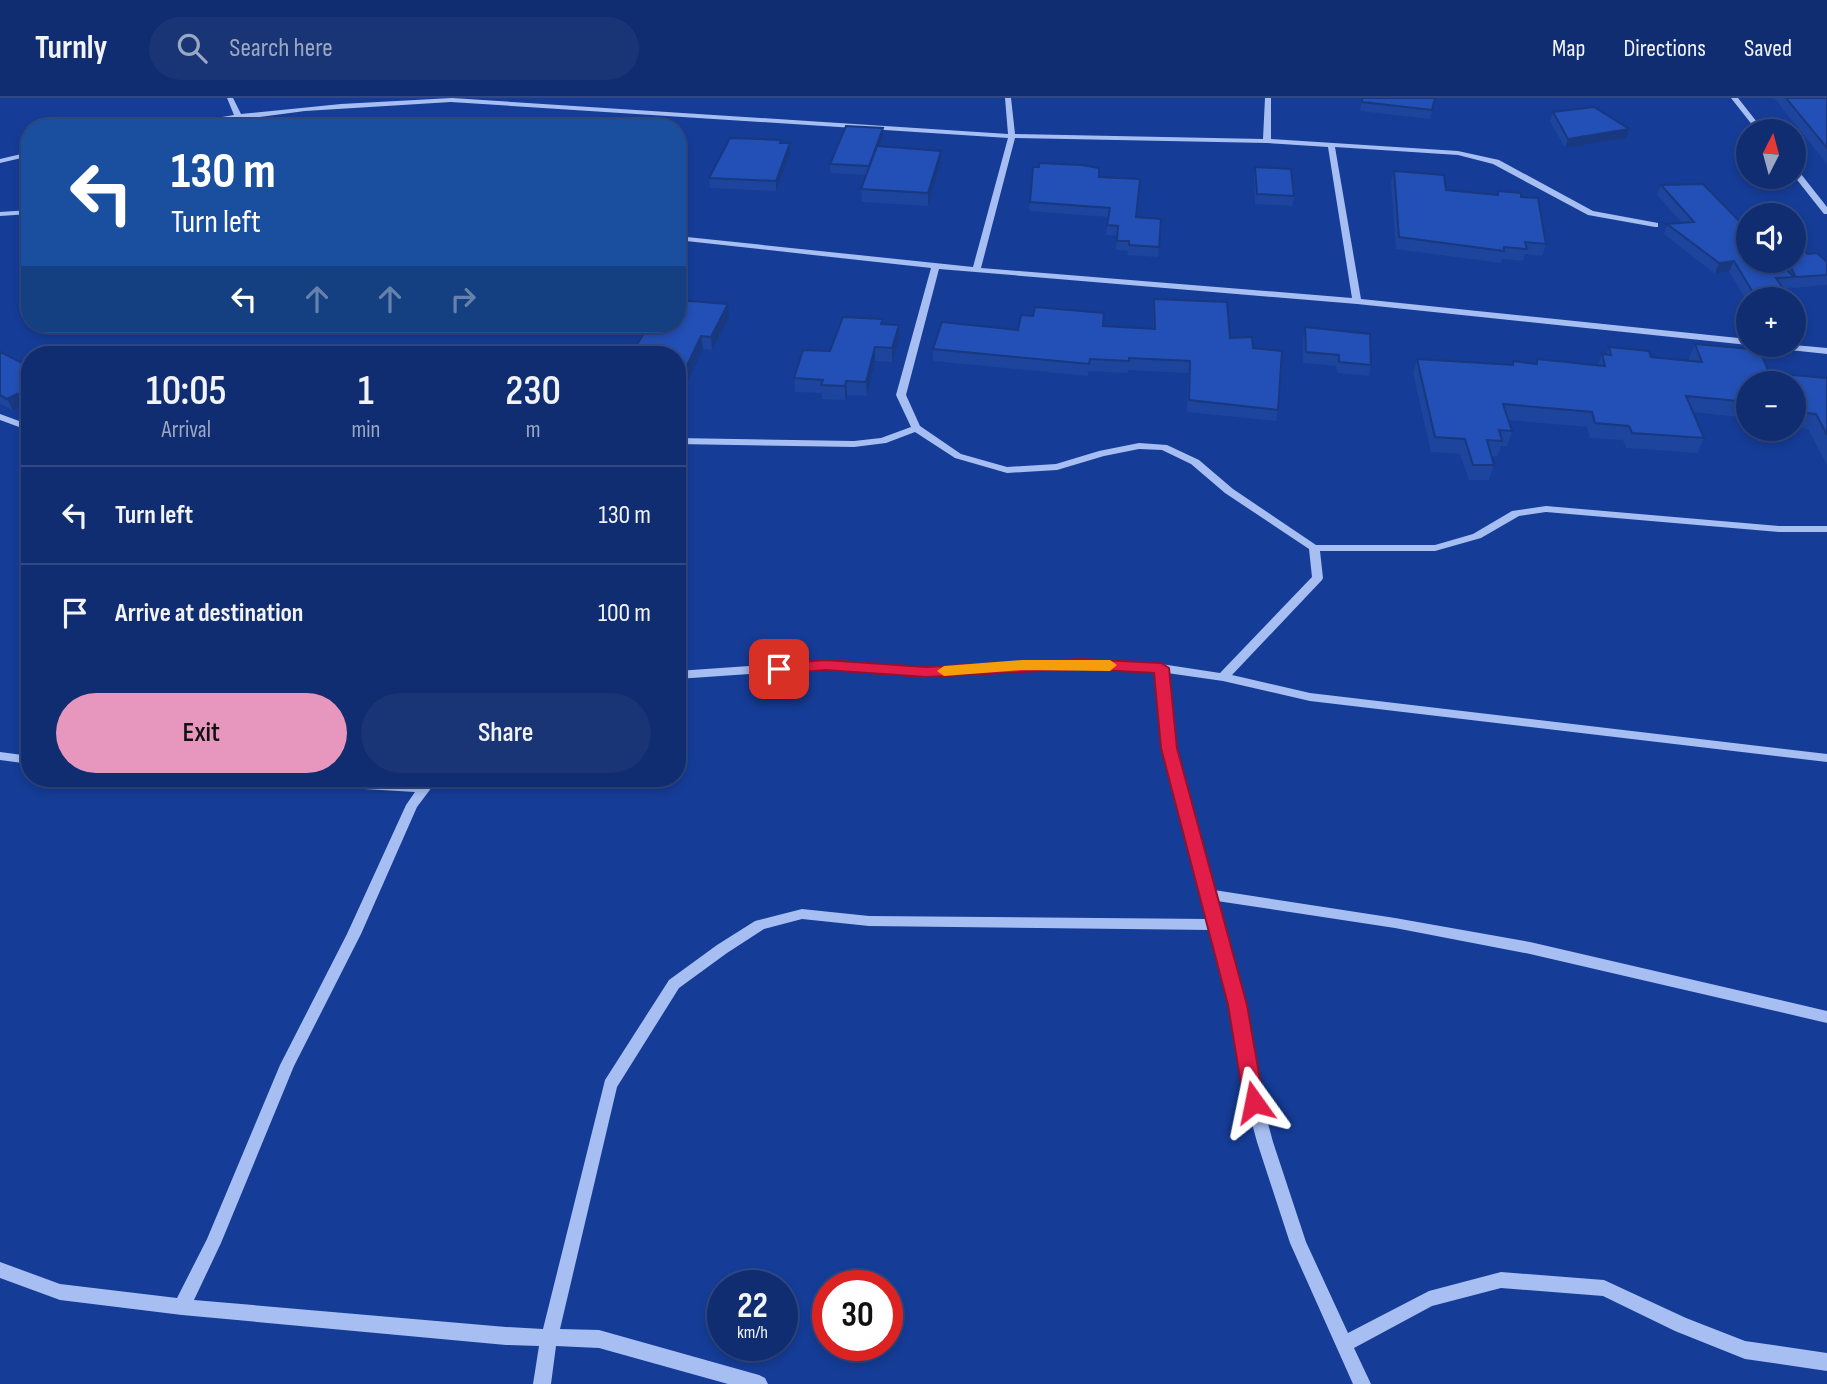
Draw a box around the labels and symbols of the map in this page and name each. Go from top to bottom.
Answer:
north arrow [1736,119,1806,189]
pin [749,639,809,699]
position arrow [1217,1065,1291,1139]
speed limit sign: 30 [812,1270,903,1361]

